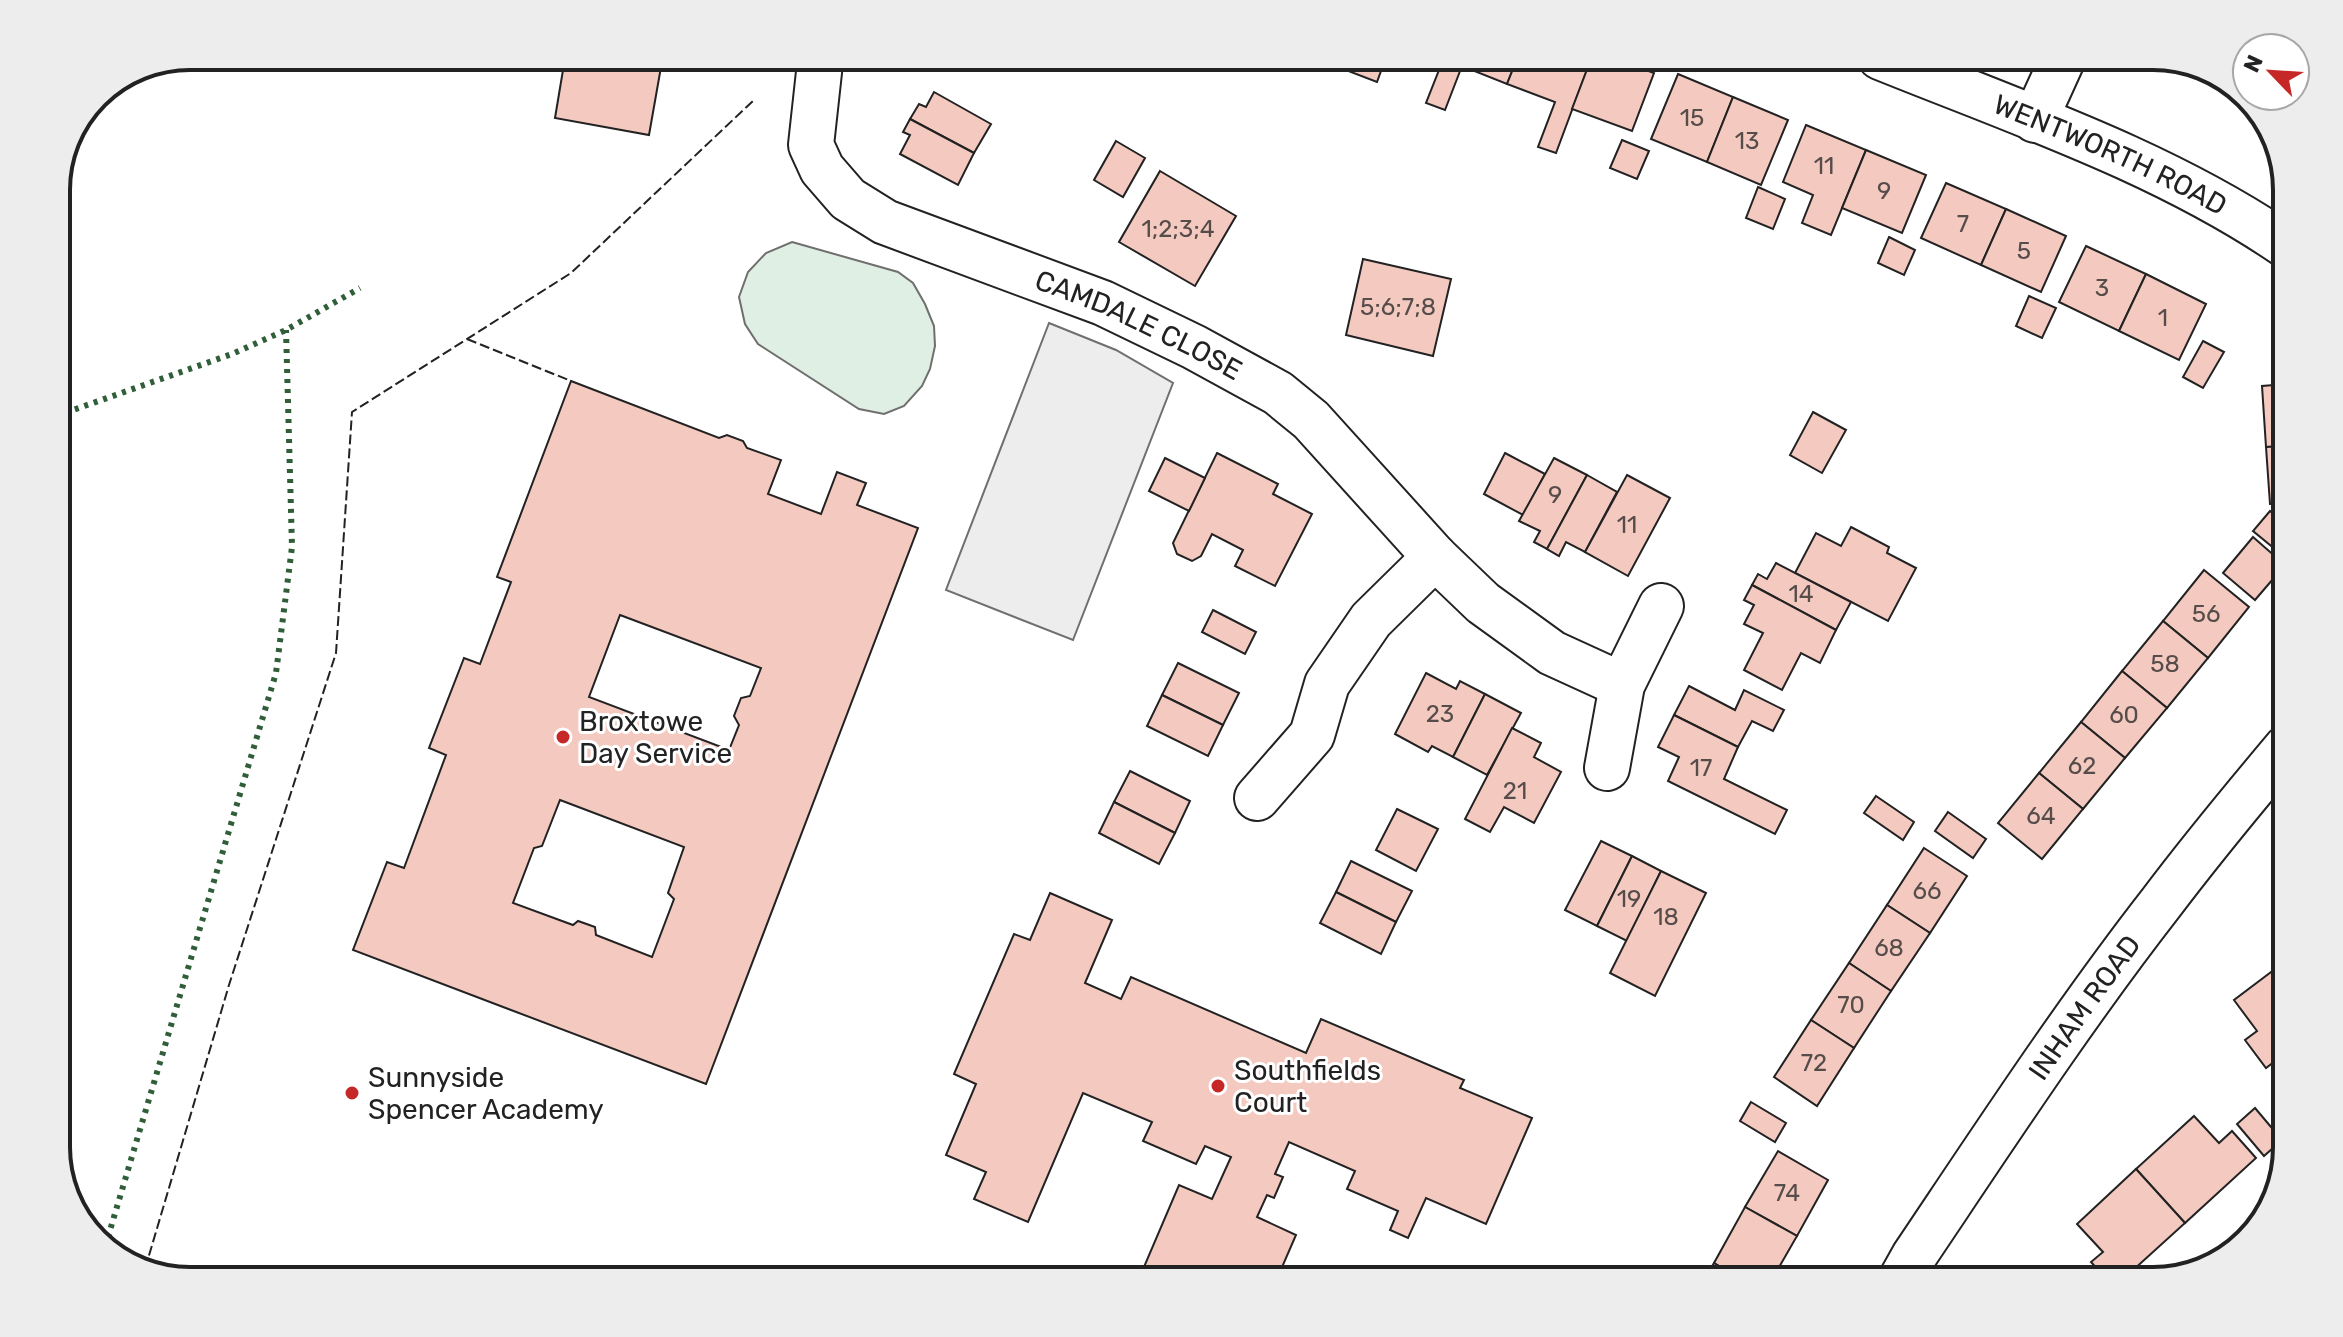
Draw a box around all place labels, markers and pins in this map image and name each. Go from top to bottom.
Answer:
place label: Broxtowe Day Service [579,705,732,770]
marker: Broxtowe Day Service [554,728,572,746]
place label: Southfields Court [1234,1054,1381,1119]
place label: Sunnyside Spencer Academy [368,1061,604,1126]
marker: Southfields Court [1209,1077,1227,1095]
marker: Sunnyside Spencer Academy [343,1084,361,1102]

